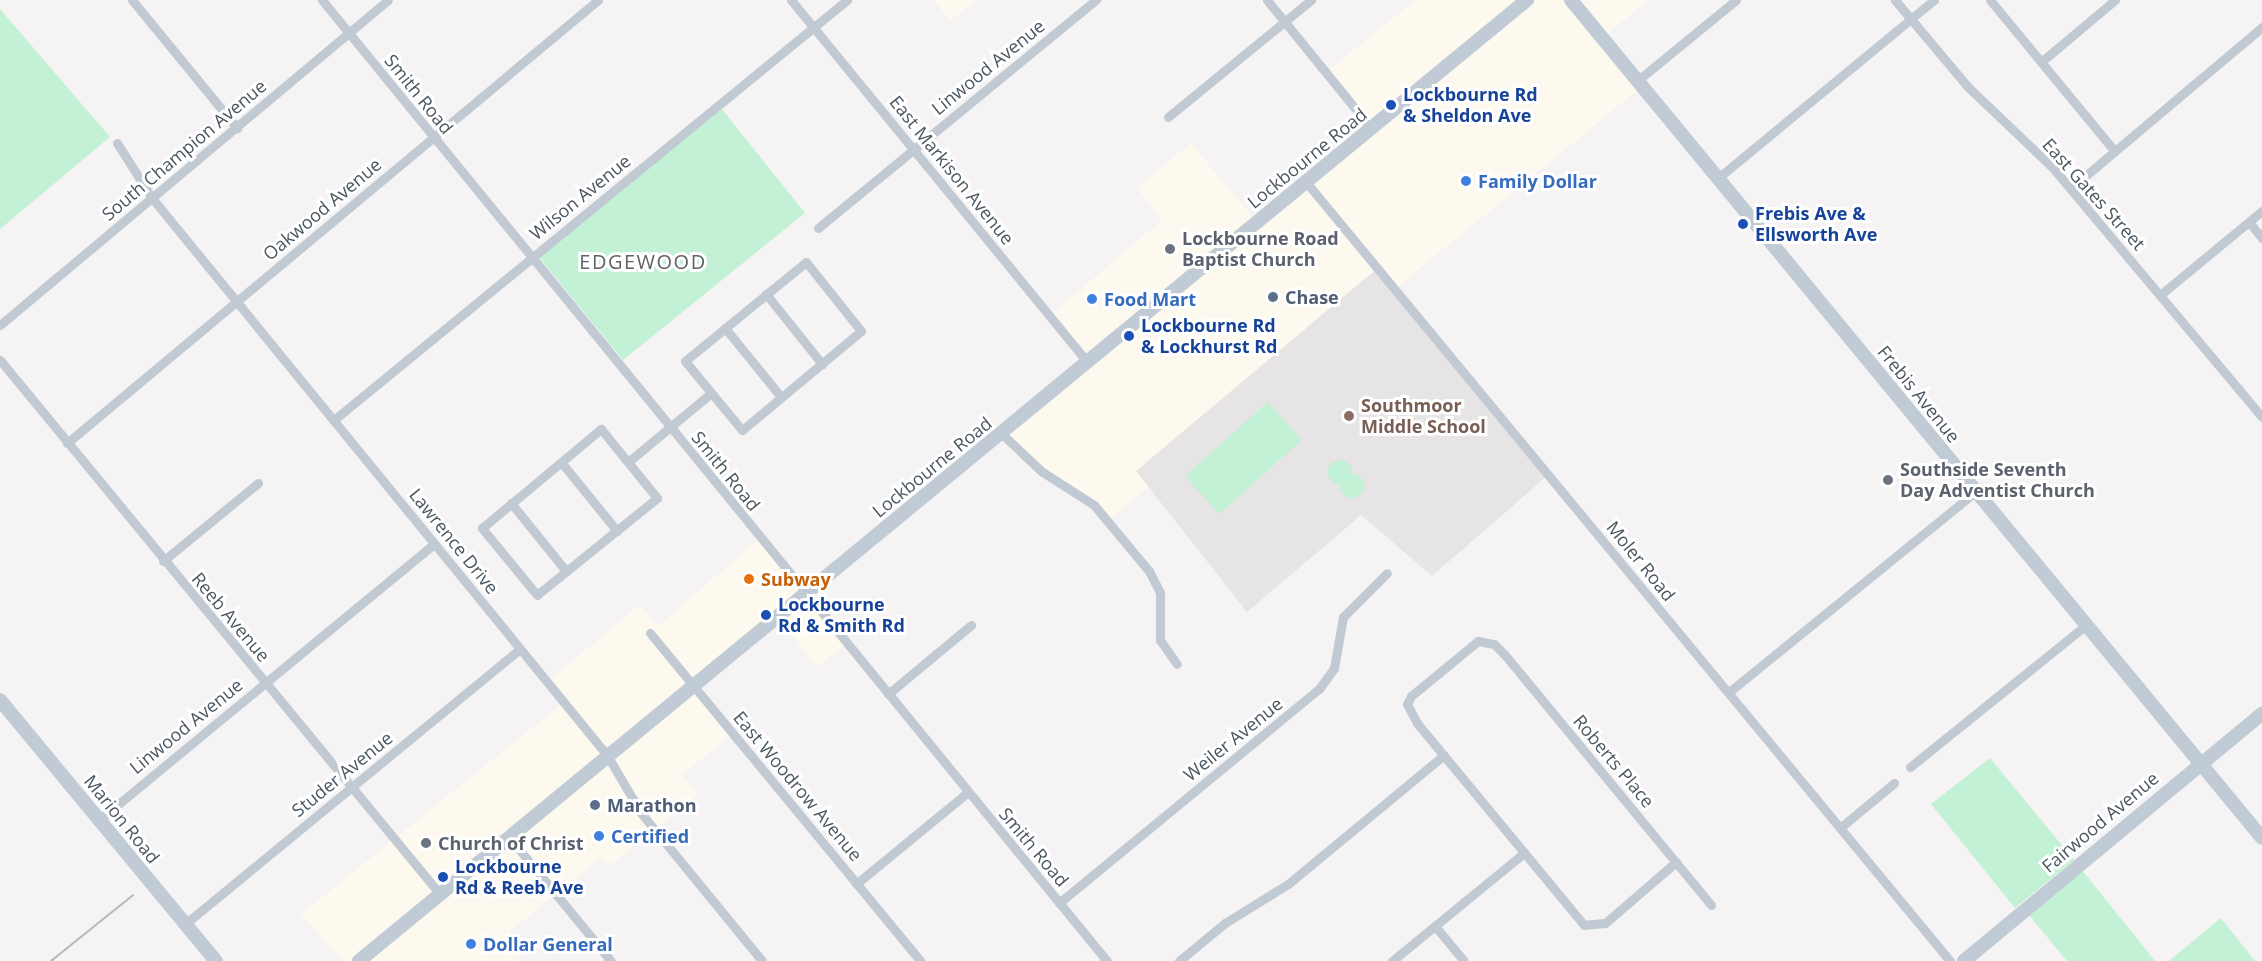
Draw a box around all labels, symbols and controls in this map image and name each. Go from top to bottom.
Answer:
street label: Linwood Avenue [927,15,1049,119]
street label: Smith Road [380,50,458,138]
street label: South Champion Avenue [98,75,270,225]
place label: Lockbourne Rd & Sheldon Ave [1403,84,1538,127]
street label: East Markison Avenue [885,91,1019,249]
marker: Lockbourne Rd & Sheldon Ave [1384,98,1398,112]
street label: Lockbourne Road [1243,103,1371,213]
street label: East Gates Street [2038,134,2150,254]
street label: Wilson Avenue [525,150,635,244]
street label: Oakwood Avenue [259,153,385,265]
place label: Family Dollar [1478,170,1597,192]
marker: Family Dollar [1459,174,1473,188]
place label: Frebis Ave & Ellsworth Ave [1755,203,1877,246]
marker: Frebis Ave & Ellsworth Ave [1736,217,1750,231]
place label: Lockbourne Road Baptist Church [1182,228,1339,270]
marker: Lockbourne Road Baptist Church [1163,242,1177,256]
district label: EDGEWOOD [579,249,707,273]
place label: Chase [1285,286,1339,308]
place label: Food Mart [1104,288,1196,310]
marker: Chase [1266,290,1280,304]
marker: Food Mart [1085,292,1099,306]
place label: Lockbourne Rd & Lockhurst Rd [1141,315,1277,358]
marker: Lockbourne Rd & Lockhurst Rd [1122,329,1136,343]
street label: Frebis Avenue [1873,341,1965,447]
place label: Southmoor Middle School [1361,395,1486,438]
marker: Southmoor Middle School [1342,409,1356,423]
street label: Lockbourne Road [868,412,996,522]
street label: Smith Road [687,427,765,515]
place label: Southside Seventh Day Adventist Church [1900,459,2095,502]
marker: Southside Seventh Day Adventist Church [1881,473,1895,487]
street label: Lawrence Drive [405,484,503,598]
street label: Moler Road [1602,517,1680,605]
street label: Reeb Avenue [187,568,275,666]
place label: Subway [761,568,831,590]
marker: Subway [742,572,756,586]
place label: Lockbourne Rd & Smith Rd [778,594,905,636]
marker: Lockbourne Rd & Smith Rd [759,608,773,622]
street label: Linwood Avenue [125,674,247,778]
street label: Weiler Avenue [1179,693,1287,785]
street label: East Woodrow Avenue [729,707,867,865]
street label: Roberts Place [1569,710,1659,812]
street label: Studer Avenue [287,727,397,821]
street label: Fairwood Avenue [2037,767,2163,877]
street label: Marion Road [80,770,164,868]
place label: Marathon [607,794,697,816]
marker: Marathon [588,798,602,812]
street label: Smith Road [995,803,1073,891]
place label: Certified [611,825,689,847]
marker: Certified [592,829,606,843]
place label: Church of Christ [438,832,584,854]
marker: Church of Christ [419,836,433,850]
place label: Lockbourne Rd & Reeb Ave [455,856,584,898]
marker: Lockbourne Rd & Reeb Ave [436,870,450,884]
place label: Dollar General [483,933,613,955]
marker: Dollar General [464,937,478,951]

